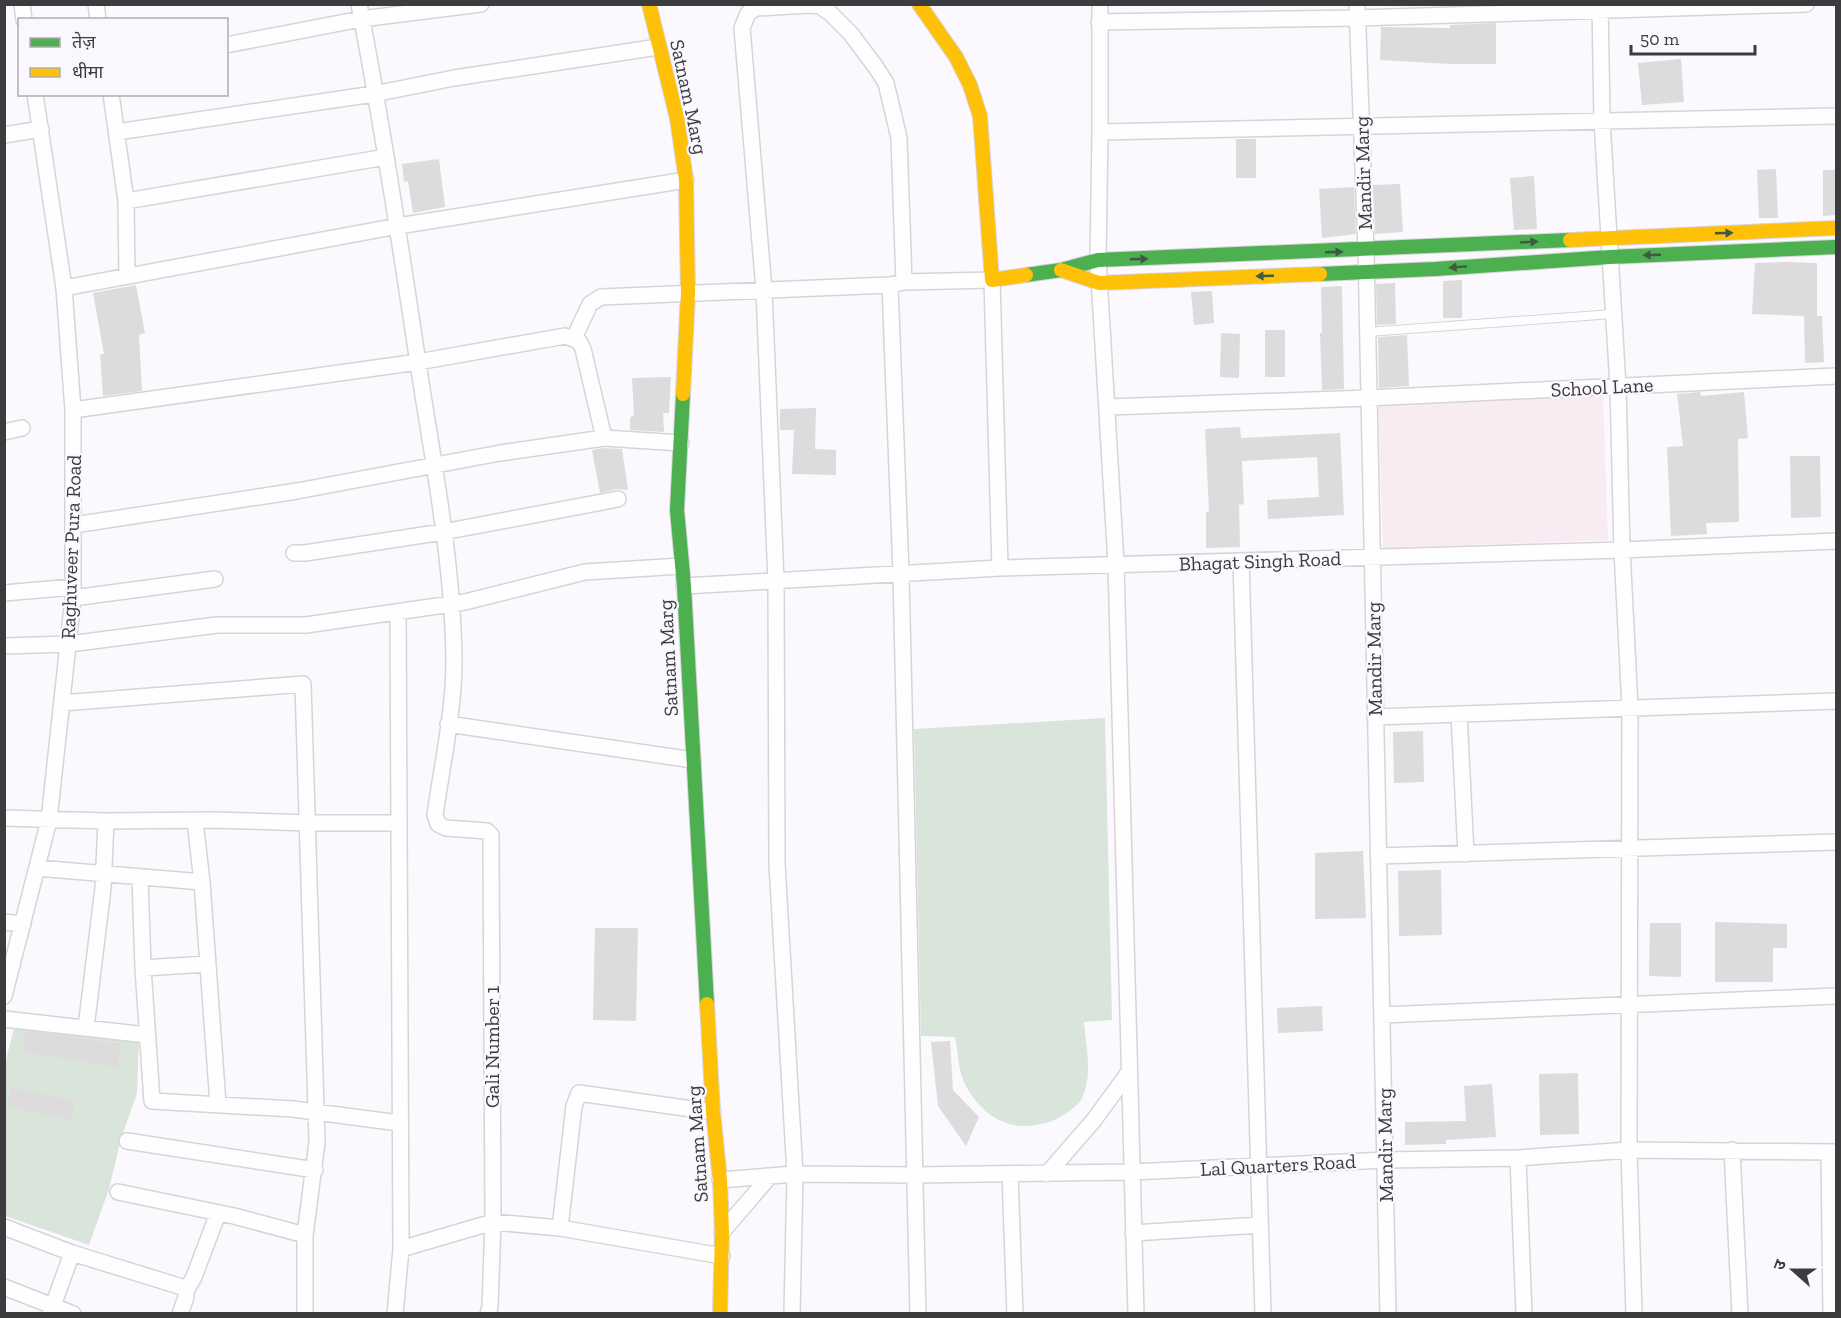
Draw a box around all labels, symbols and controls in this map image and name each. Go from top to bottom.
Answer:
legend [18,18,228,96]
scale bar [1631,18,1756,56]
text: 50 m [1640,28,1680,50]
text: तेज़ [72,31,96,53]
street label: Satnam Marg [665,37,713,157]
text: धीमा [72,61,103,83]
street label: Mandir Marg [1349,115,1377,231]
one-way arrow [1714,228,1733,238]
one-way arrow [1520,237,1539,247]
one-way arrow [1325,247,1344,257]
one-way arrow [1643,251,1662,260]
one-way arrow [1130,254,1149,263]
one-way arrow [1448,263,1467,272]
one-way arrow [1256,272,1275,281]
street label: School Lane [1550,372,1654,402]
street label: Raghuveer Pura Road [56,454,86,640]
street label: Bhagat Singh Road [1178,546,1342,576]
street label: Satnam Marg [653,599,683,717]
street label: Mandir Marg [1361,602,1387,716]
street label: Gali Number 1 [480,986,504,1108]
street label: Satnam Marg [681,1085,713,1203]
street label: Mandir Marg [1372,1088,1398,1202]
street label: Lal Quarters Road [1200,1149,1357,1181]
north arrow [1763,1240,1823,1300]
text: उ [1769,1256,1790,1273]

